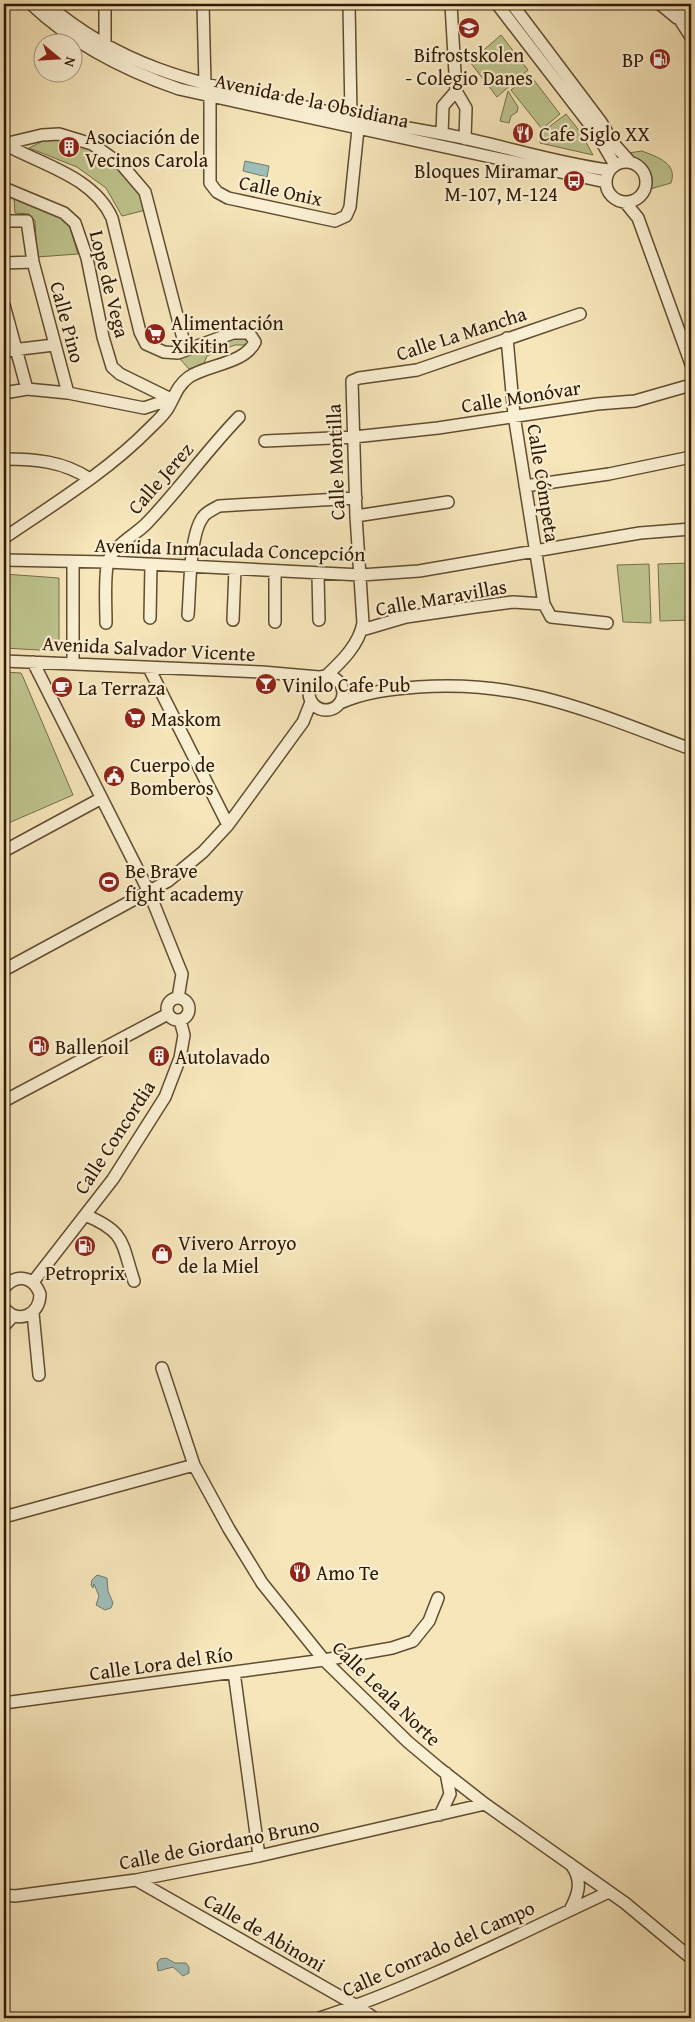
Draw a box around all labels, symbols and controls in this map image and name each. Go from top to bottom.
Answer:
school or university icon: Bifrostskolen - Colegio Danes [457,16,481,40]
north arrow [32,32,82,82]
place label: Bifrostskolen - Colegio Danes [405,40,533,92]
place label: BP [622,45,644,74]
fuel station icon: BP [648,47,672,71]
text: N [59,54,81,70]
street label: Avenida de la Obsidiana [212,65,412,135]
place label: Cafe Siglo XX [539,119,650,148]
restaurant icon: Cafe Siglo XX [511,121,535,145]
place label: Asociación de Vecinos Carola [85,122,209,174]
building icon: Asociación de Vecinos Carola [57,135,81,159]
place label: Bloques Miramar M-107, M-124 [414,156,558,208]
street label: Calle Onix [237,167,326,213]
bus stop icon: Bloques Miramar M-107, M-124 [562,169,586,193]
street label: Lope de Vega [83,227,137,341]
street label: Calle Pino [43,278,93,366]
street label: Calle La Mancha [392,298,530,368]
place label: Alimentación Xikitin [171,308,284,360]
supermarket icon: Alimentación Xikitin [143,322,167,346]
street label: Calle Monóvar [459,372,583,420]
street label: Calle Montilla [318,403,352,521]
street label: Calle Cómpeta [520,422,568,545]
street label: Calle Jerez [120,435,200,520]
street label: Avenida Inmaculada Concepción [94,530,366,568]
street label: Calle Maravillas [373,571,509,623]
street label: Avenida Salvador Vicente [42,628,256,668]
place label: Vinilo Cafe Pub [282,670,410,699]
bar icon: Vinilo Cafe Pub [254,672,278,696]
place label: La Terraza [78,673,166,702]
cafe icon: La Terraza [50,675,74,699]
place label: Maskom [151,704,222,733]
supermarket icon: Maskom [123,706,147,730]
place label: Cuerpo de Bomberos [130,750,215,802]
public building icon: Cuerpo de Bomberos [102,764,126,788]
place label: Be Brave fight academy [125,856,244,908]
sports icon: Be Brave fight academy [97,870,121,894]
place label: Ballenoil [55,1032,129,1061]
fuel station icon: Ballenoil [27,1034,51,1058]
place label: Autolavado [175,1042,270,1071]
building icon: Autolavado [147,1044,171,1068]
street label: Calle Concordia [66,1074,162,1200]
place label: Vivero Arroyo de la Miel [178,1228,296,1280]
fuel station icon: Petroprix [73,1234,97,1258]
shop icon: Vivero Arroyo de la Miel [150,1242,174,1266]
place label: Petroprix [45,1258,126,1287]
place label: Amo Te [316,1558,379,1587]
restaurant icon: Amo Te [288,1560,312,1584]
street label: Calle Leala Norte [326,1633,448,1753]
street label: Calle Lora del Río [87,1639,235,1687]
street label: Calle de Giordano Bruno [116,1809,322,1877]
street label: Calle de Abinoni [199,1885,332,1979]
street label: Calle Conrado del Campo [337,1892,539,2004]

